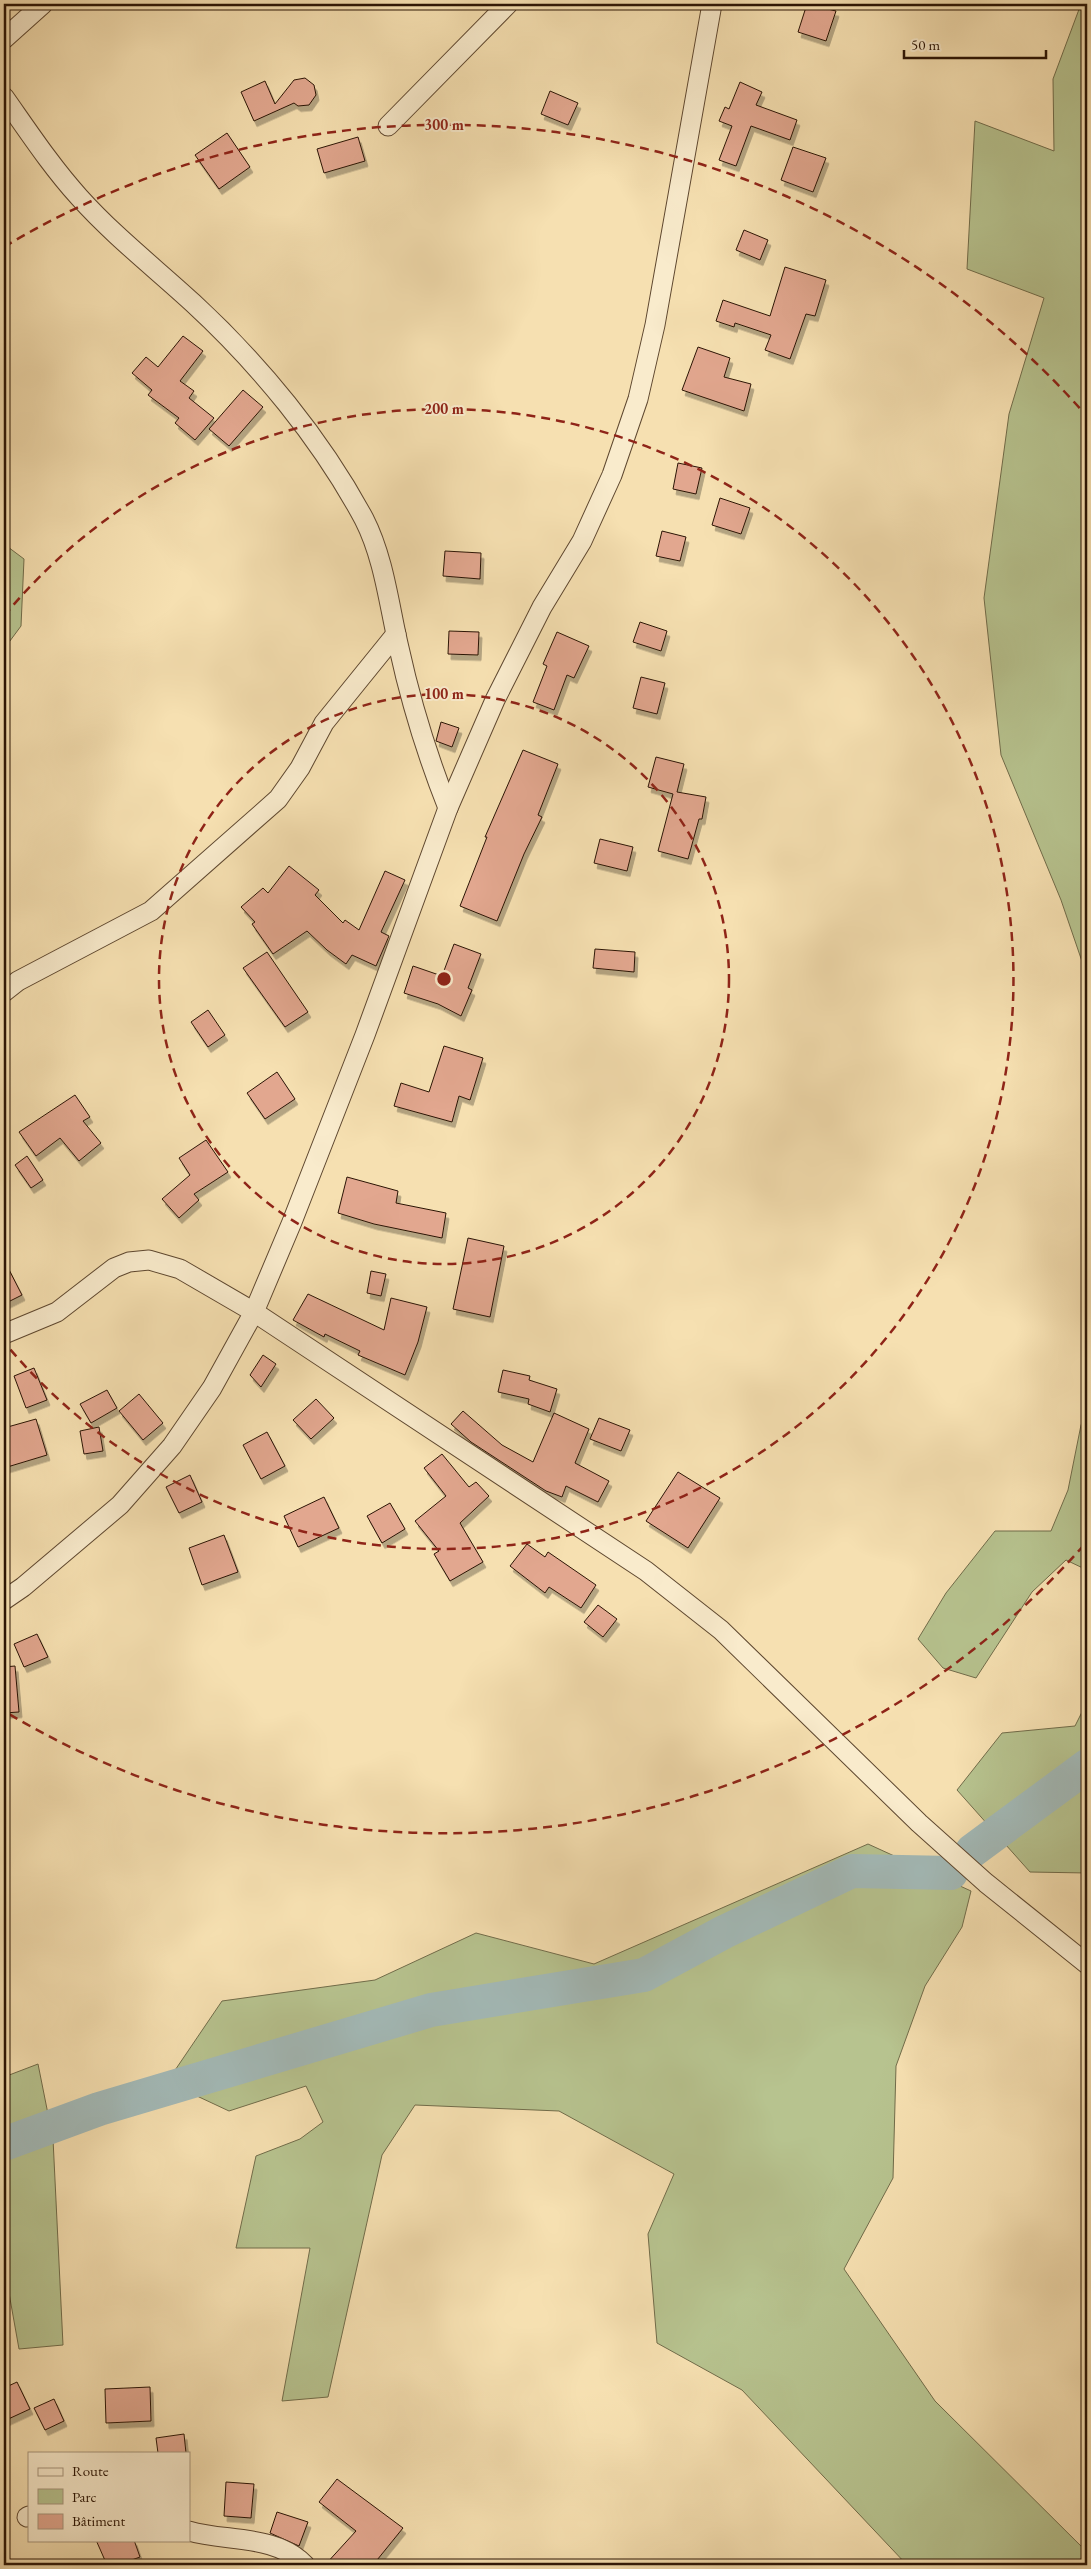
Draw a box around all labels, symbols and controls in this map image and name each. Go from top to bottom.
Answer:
scale bar [904,28,1046,60]
text: 50 m [911,35,940,54]
text: 300 m [424,115,464,134]
text: 200 m [424,399,464,418]
text: 100 m [424,684,464,703]
centre of rings [435,970,453,988]
legend [28,2452,190,2542]
text: Route [72,2461,109,2480]
text: Parc [72,2487,97,2506]
text: Bâtiment [72,2511,126,2530]

